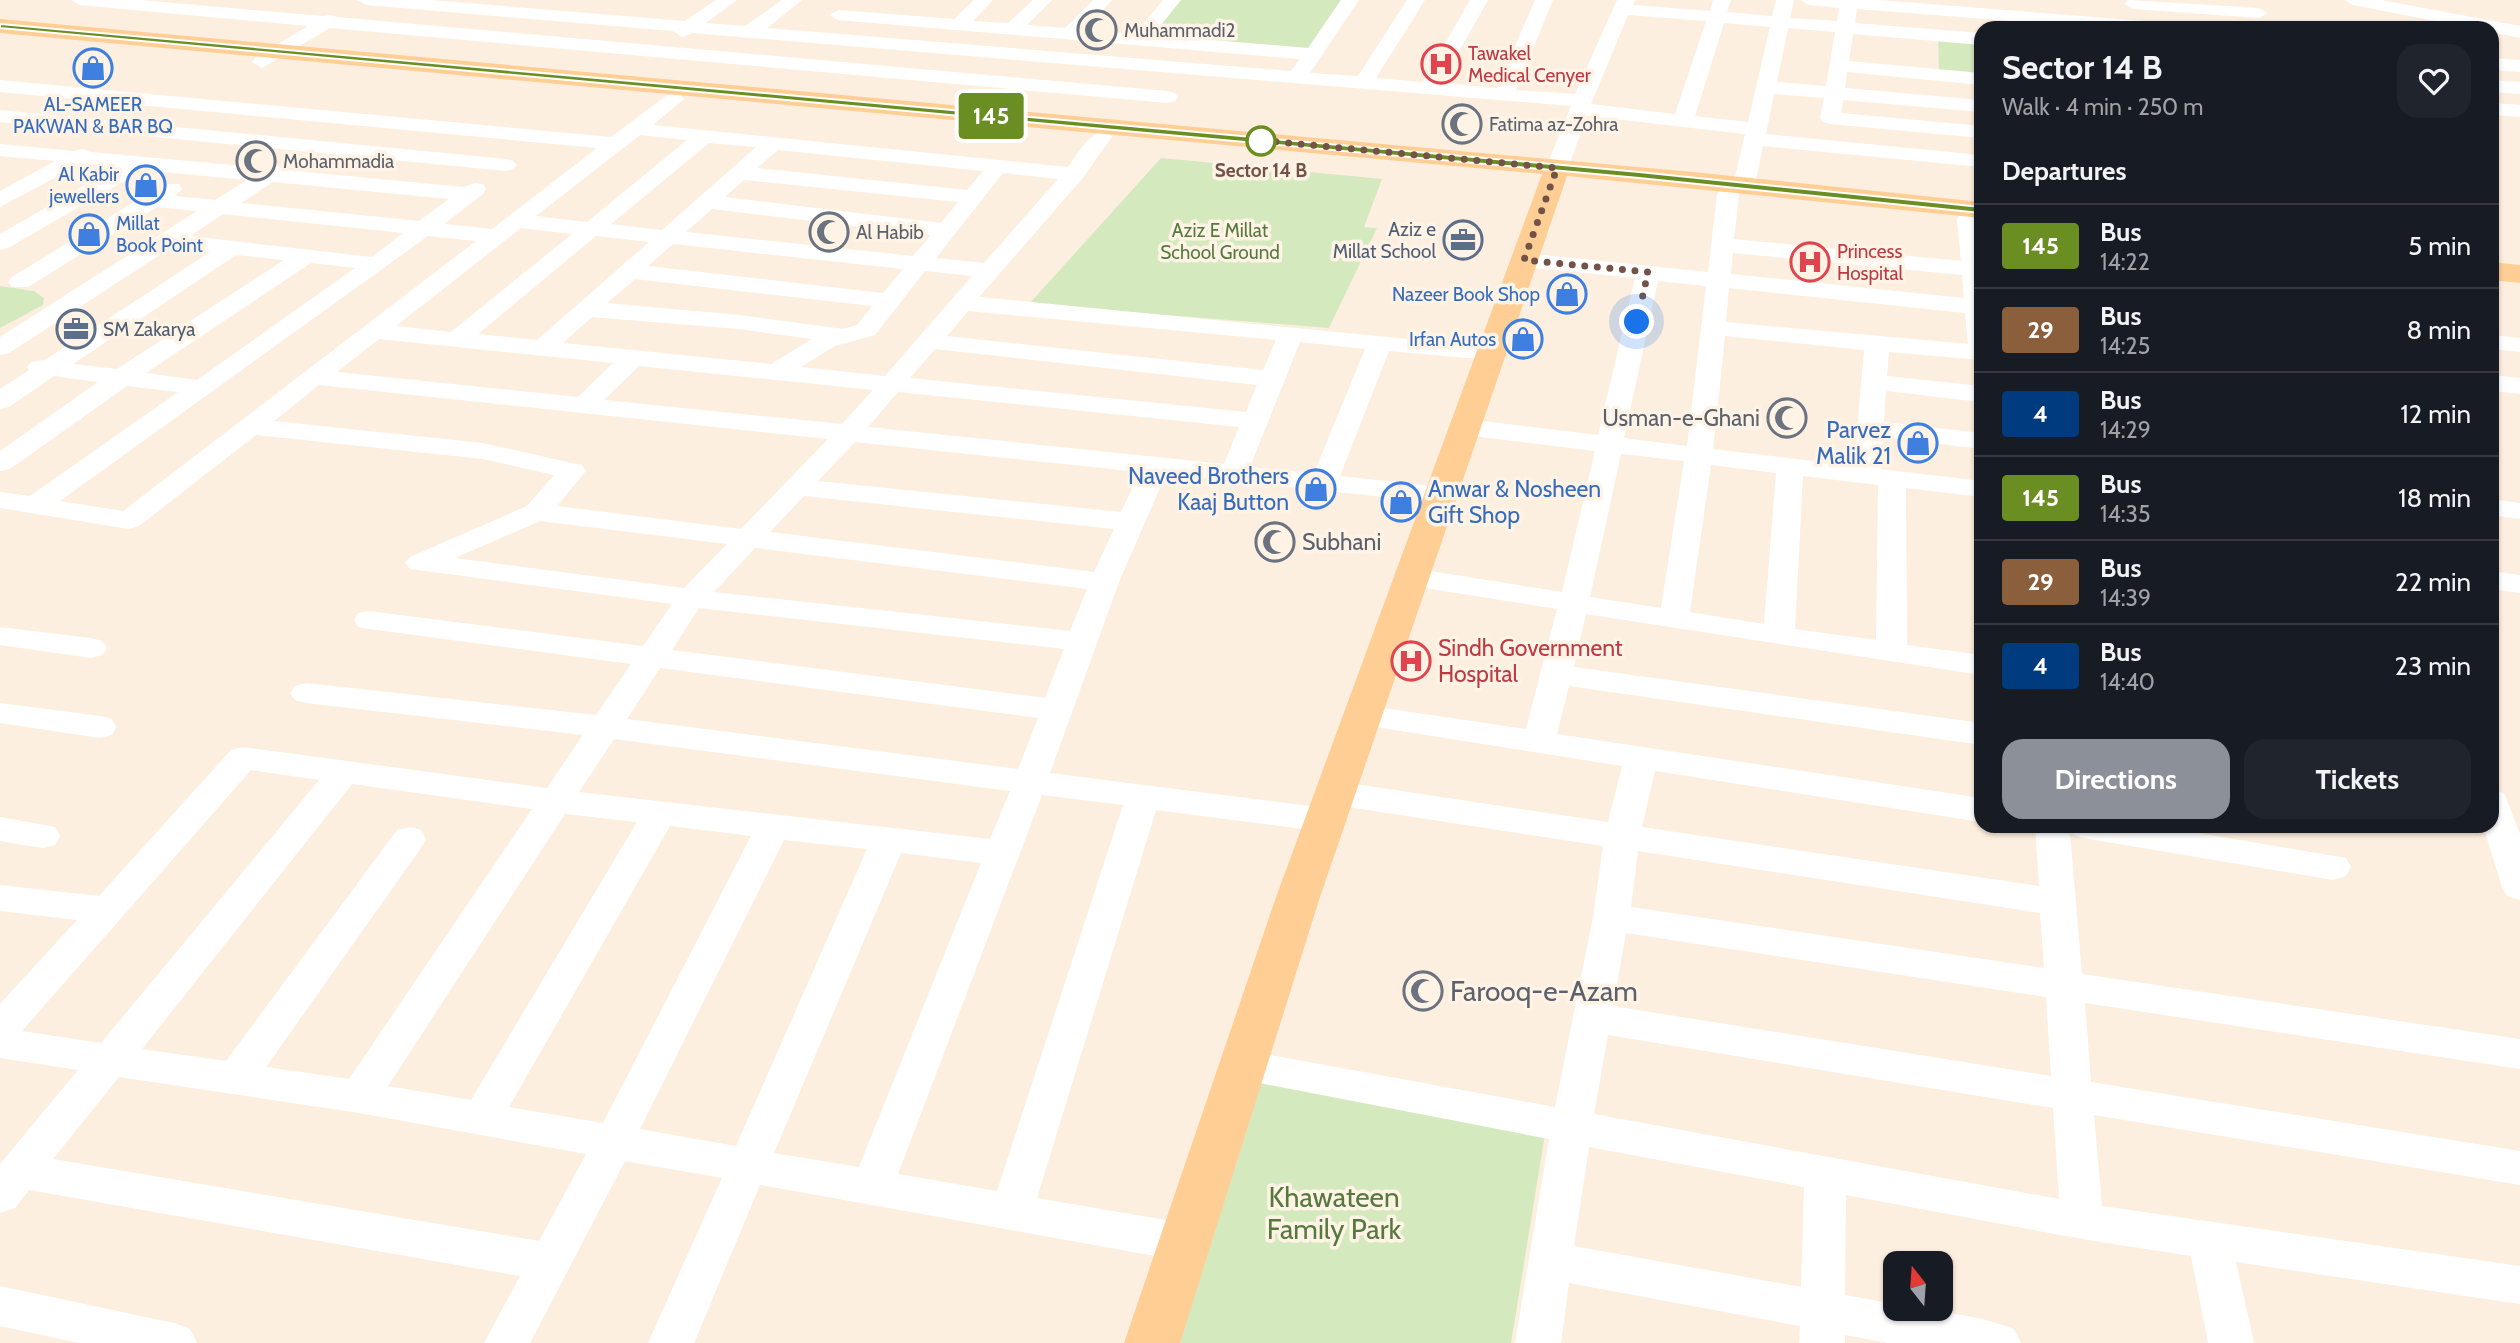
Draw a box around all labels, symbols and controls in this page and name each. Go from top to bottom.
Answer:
mosque icon: Muhammadi2 [1076,9,1118,51]
place label: Muhammadi2 [1124,19,1236,42]
place label: Tawakel Medical Cenyer [1468,42,1591,87]
hospital icon: Tawakel Medical Cenyer [1420,43,1462,85]
button: heart [2397,44,2471,118]
shop icon: AL-SAMEER PAKWAN & BAR BQ [72,47,114,89]
text: Sector 14 B [2002,47,2162,87]
place label: AL-SAMEER PAKWAN & BAR BQ [13,93,173,138]
line badge: 145 [951,93,1031,139]
text: Walk · 4 min · 250 m [2002,93,2204,121]
text: 145 [973,101,1009,130]
mosque icon: Fatima az-Zohra [1441,103,1483,145]
place label: Fatima az-Zohra [1489,113,1618,136]
marker: Sector 14 B [1246,126,1276,156]
mosque icon: Mohammadia [235,140,277,182]
place label: Mohammadia [283,150,394,173]
text: Departures [2002,155,2126,187]
place label: Sector 14 B [1215,159,1307,182]
place label: Al Kabir jewellers [48,163,119,208]
shop icon: Al Kabir jewellers [125,164,167,206]
mosque icon: Al Habib [808,211,850,253]
place label: Millat Book Point [116,212,204,257]
shop icon: Millat Book Point [68,213,110,255]
text: Bus [2100,216,2141,248]
place label: Aziz e Millat School [1333,218,1437,263]
park label: Aziz E Millat School Ground [1160,219,1280,264]
office icon: Aziz e Millat School [1442,219,1484,261]
place label: Al Habib [856,221,924,244]
text: 5 min [2408,230,2471,262]
text: 145 [2022,231,2059,260]
place label: Princess Hospital [1837,240,1904,285]
hospital icon: Princess Hospital [1789,241,1831,283]
text: 14:22 [2100,248,2150,276]
shop icon: Nazeer Book Shop [1546,273,1588,315]
place label: Nazeer Book Shop [1392,283,1540,306]
text: Bus [2100,300,2141,332]
your location [1619,304,1654,339]
office icon: SM Zakarya [55,308,97,350]
text: 8 min [2407,314,2471,346]
text: 29 [2027,315,2054,344]
place label: SM Zakarya [103,318,195,341]
shop icon: Irfan Autos [1502,318,1544,360]
place label: Irfan Autos [1409,328,1496,351]
text: 14:25 [2100,332,2150,360]
text: Bus [2100,384,2141,416]
mosque icon: Usman-e-Ghani [1766,397,1808,439]
text: 12 min [2400,398,2471,430]
text: 4 [2033,399,2048,428]
place label: Usman-e-Ghani [1602,404,1760,432]
place label: Parvez Malik 21 [1816,416,1891,470]
text: 14:29 [2100,416,2151,444]
shop icon: Parvez Malik 21 [1897,422,1939,464]
place label: Naveed Brothers Kaaj Button [1128,462,1289,516]
shop icon: Naveed Brothers Kaaj Button [1295,468,1337,510]
text: Bus [2100,468,2141,500]
place label: Anwar & Nosheen Gift Shop [1428,475,1601,529]
shop icon: Anwar & Nosheen Gift Shop [1380,481,1422,523]
text: 18 min [2398,482,2471,514]
text: 145 [2022,483,2059,512]
text: 14:35 [2100,500,2150,528]
mosque icon: Subhani [1254,521,1296,563]
place label: Subhani [1302,528,1381,556]
text: Bus [2100,552,2141,584]
text: 22 min [2395,566,2471,598]
text: 29 [2027,567,2054,596]
text: 14:39 [2100,584,2151,612]
place label: Sindh Government Hospital [1438,634,1623,688]
text: Bus [2100,636,2141,668]
hospital icon: Sindh Government Hospital [1390,640,1432,682]
text: 23 min [2395,650,2471,682]
text: 4 [2033,651,2048,680]
text: 14:40 [2100,668,2155,696]
button: Directions [2002,739,2230,819]
button: Tickets [2244,739,2471,819]
mosque icon: Farooq-e-Azam [1402,970,1444,1012]
place label: Farooq-e-Azam [1450,974,1638,1008]
park label: Khawateen Family Park [1267,1180,1402,1246]
north arrow [1883,1251,1953,1321]
map controls [1883,1251,1953,1321]

